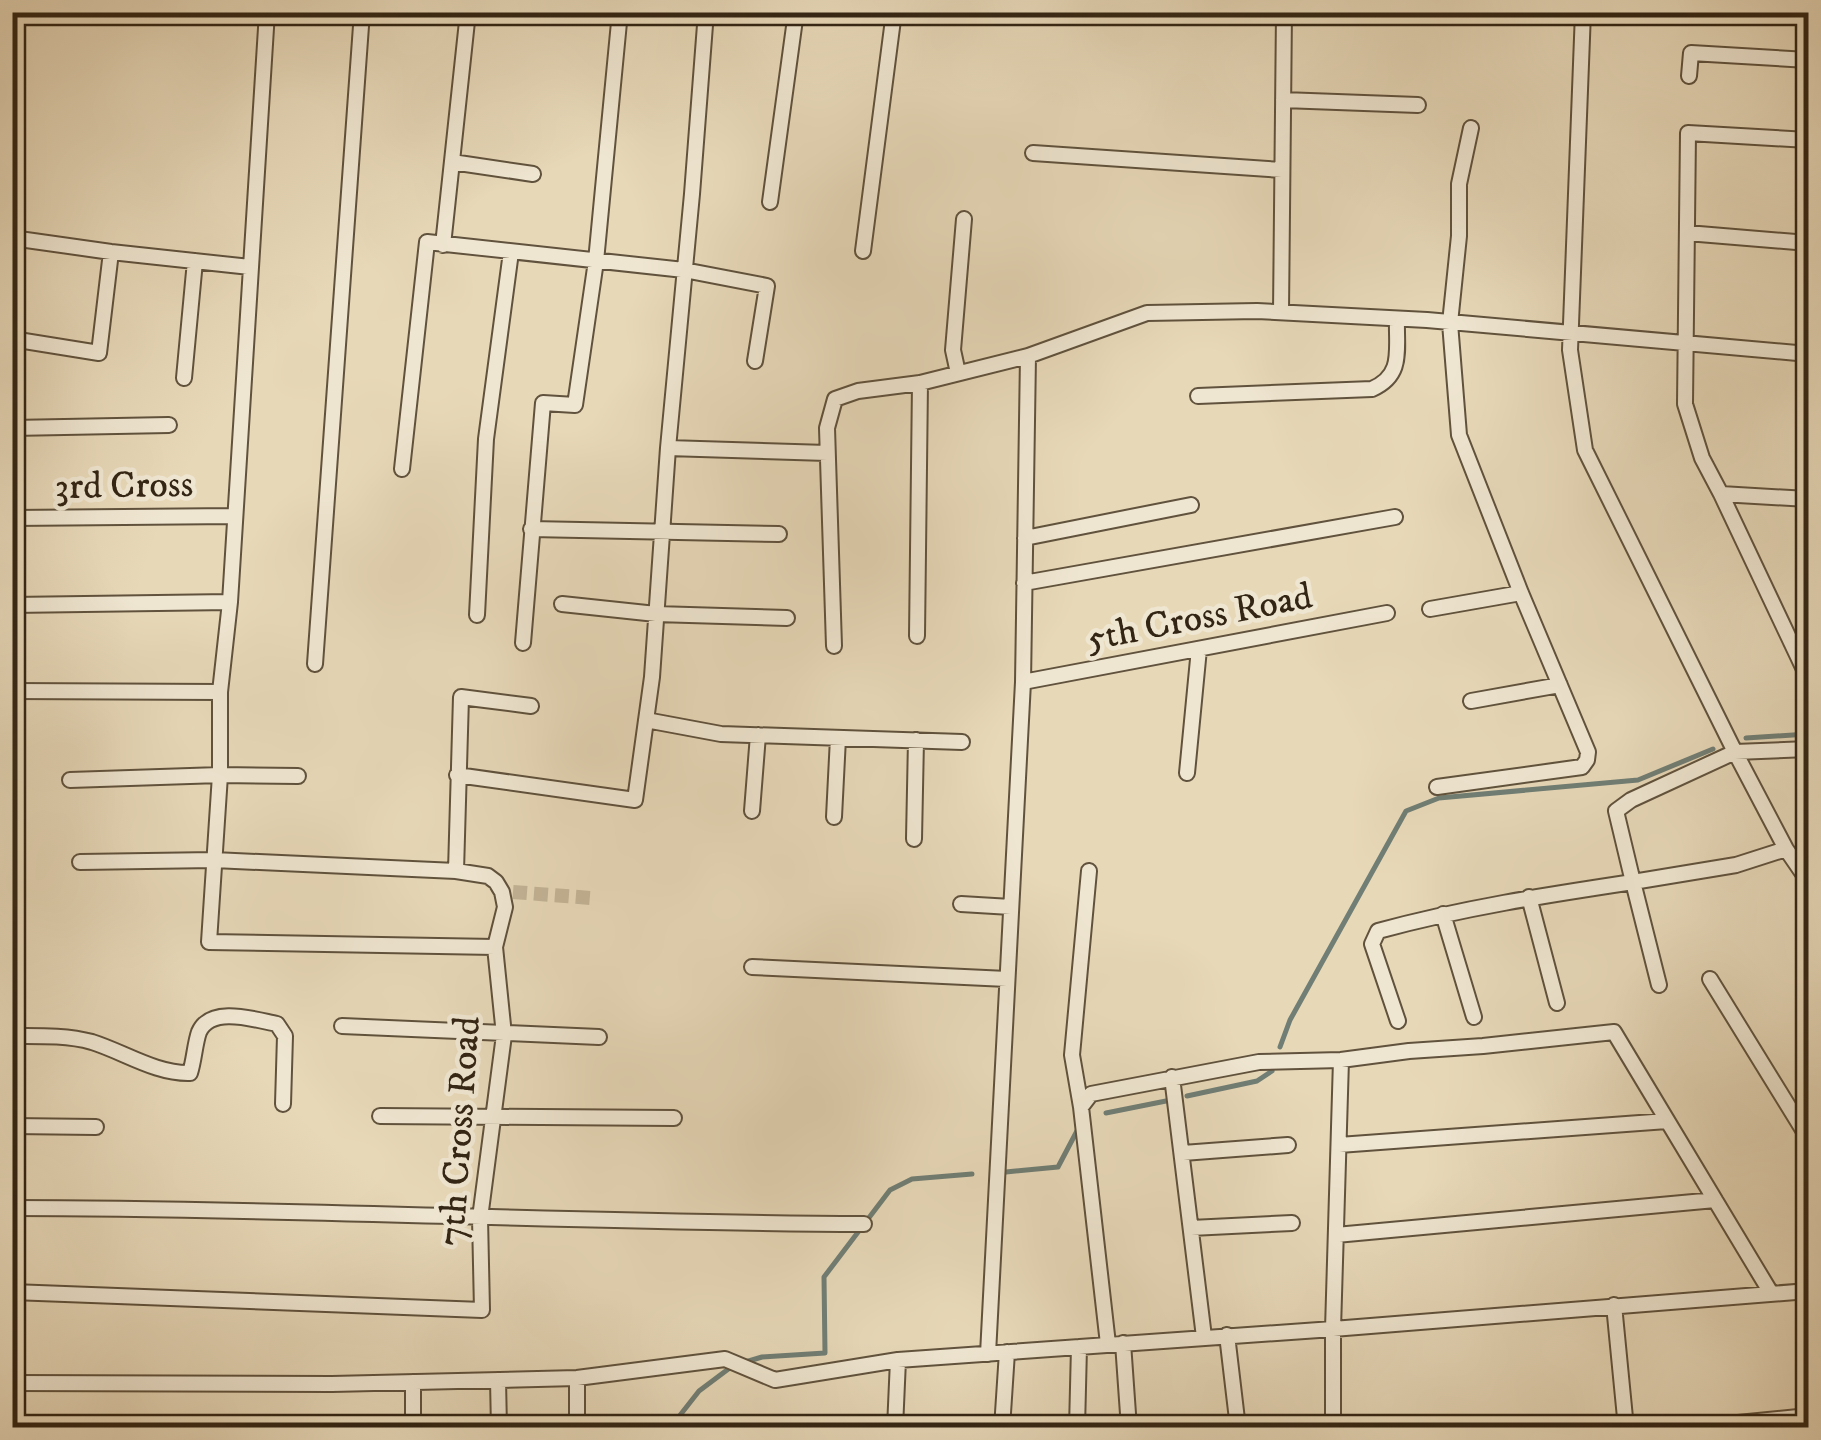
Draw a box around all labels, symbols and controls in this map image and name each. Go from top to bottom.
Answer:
street label: 3rd Cross [54,461,194,511]
street label: 5th Cross Road [1082,573,1316,663]
street label: 7th Cross Road [428,1015,492,1248]

